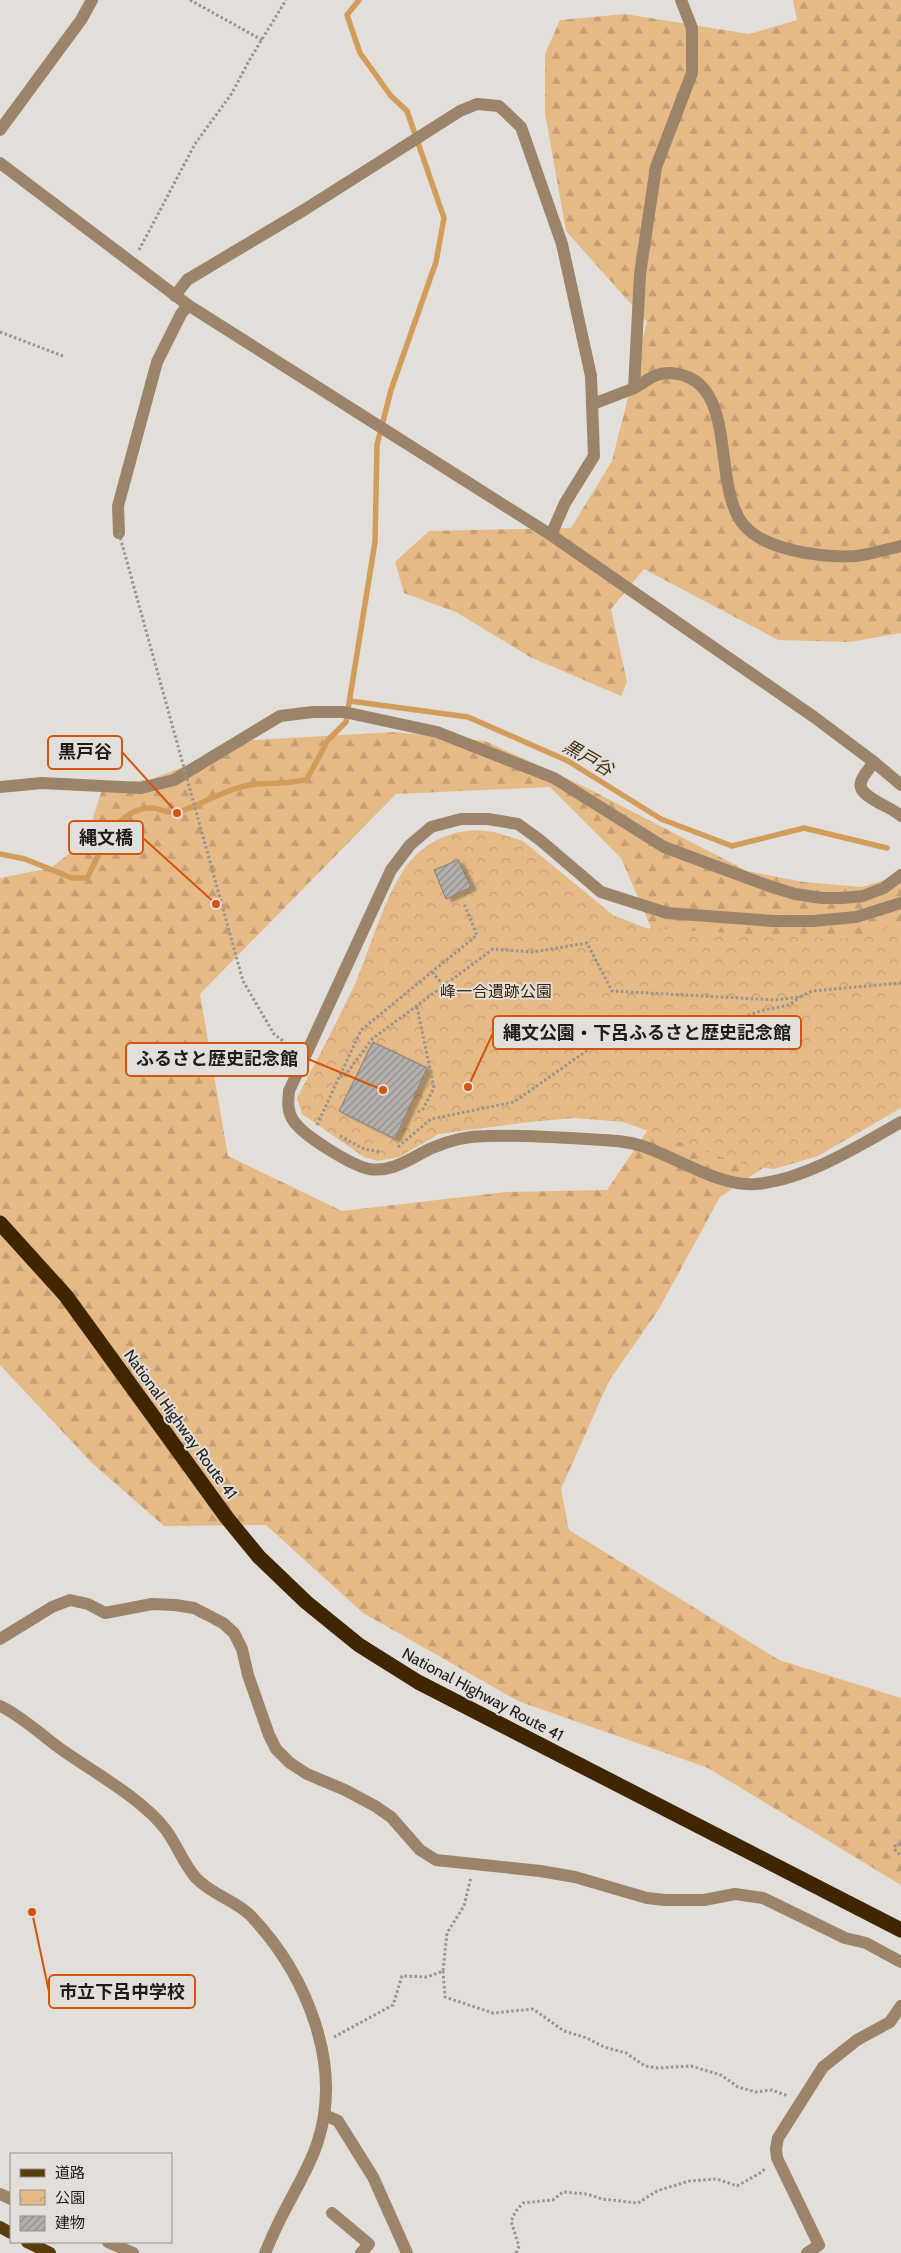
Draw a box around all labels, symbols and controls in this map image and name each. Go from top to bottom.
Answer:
water label: 黒戸谷 [559,735,619,782]
callout: 黒戸谷 [48,736,122,769]
text: 黒戸谷 [58,741,112,763]
callout: 縄文橋 [69,821,143,854]
text: 縄文橋 [79,827,133,849]
park label: 峰一合遺跡公園 [440,982,552,1001]
callout: 縄文公園・下呂ふるさと歴史記念館 [493,1016,801,1049]
text: 縄文公園・下呂ふるさと歴史記念館 [503,1022,791,1044]
callout: ふるさと歴史記念館 [126,1043,308,1076]
text: ふるさと歴史記念館 [136,1048,298,1070]
street label: National Highway Route 41 [120,1346,241,1503]
street label: National Highway Route 41 [399,1644,567,1745]
callout: 市立下呂中学校 [49,1975,195,2008]
text: 市立下呂中学校 [59,1981,185,2003]
legend [10,2153,172,2243]
text: 道路 [55,2164,85,2182]
text: 公園 [55,2189,85,2207]
text: 建物 [55,2214,85,2232]

